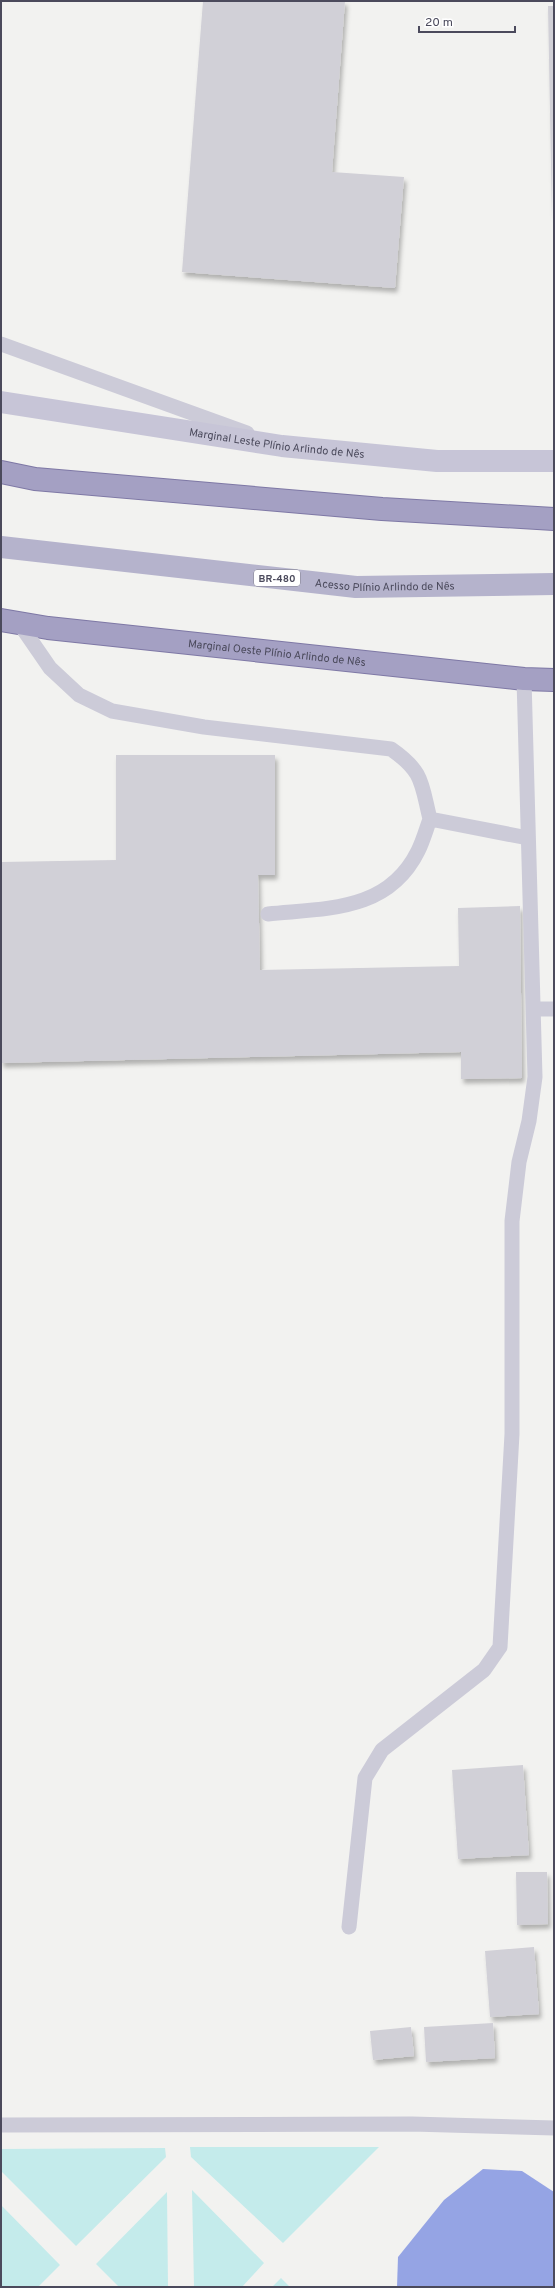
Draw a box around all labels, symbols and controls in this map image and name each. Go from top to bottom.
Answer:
scale bar [419,8,515,34]
text: 20 m [425,15,453,31]
street label: Marginal Leste Plínio Arlindo de Nês [188,426,365,462]
road number: BR-480 [254,570,300,586]
street label: Acesso Plínio Arlindo de Nês [314,576,455,595]
street label: Marginal Oeste Plínio Arlindo de Nês [187,637,366,670]

